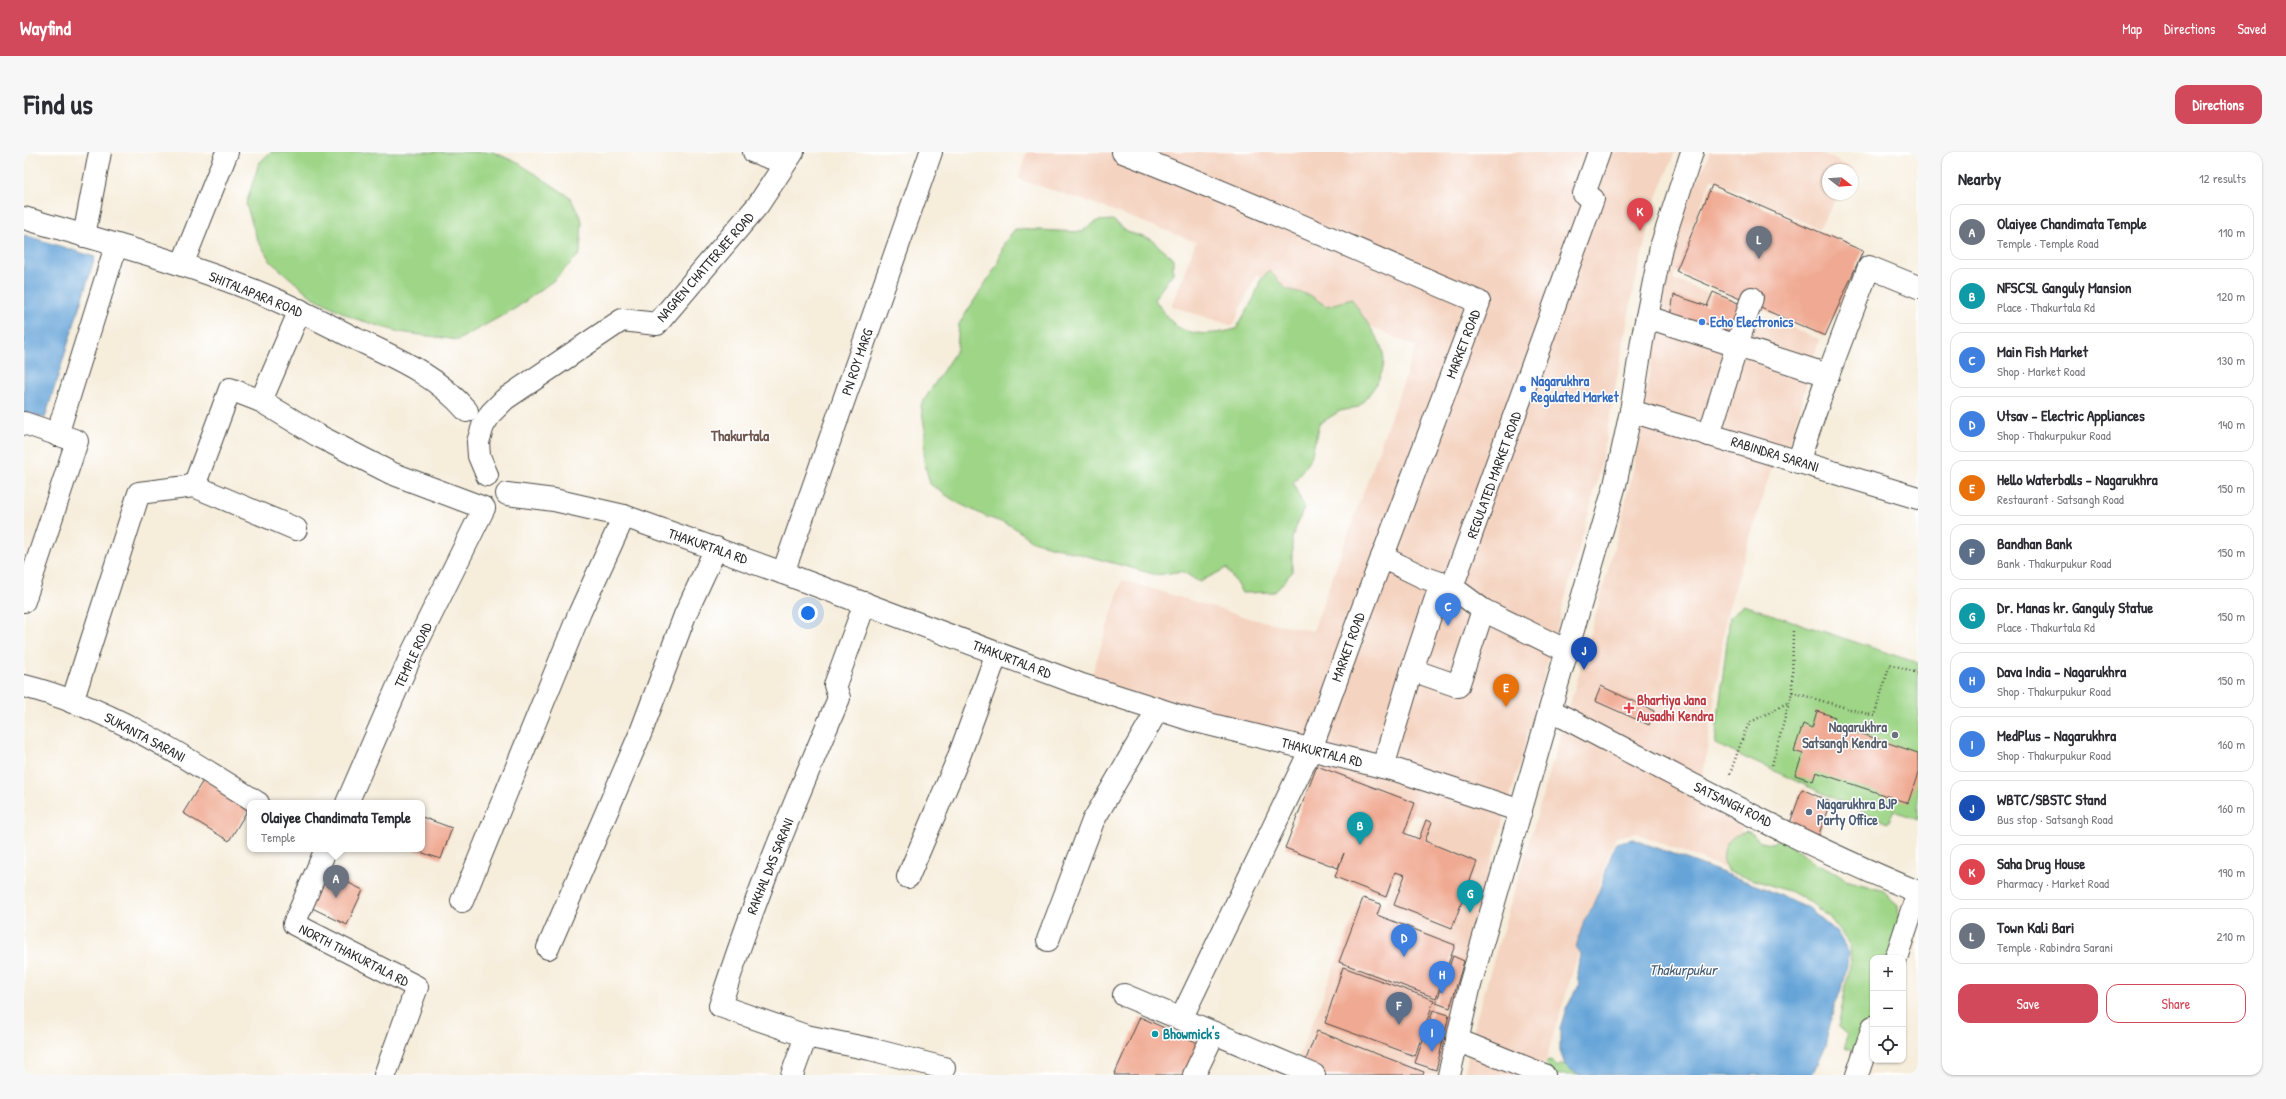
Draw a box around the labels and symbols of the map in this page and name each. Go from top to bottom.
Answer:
north arrow [1822,164,1858,200]
pin: K [1627,198,1653,231]
street label: NAGAEN CHATTERJEE ROAD [652,207,758,326]
pin: L [1746,226,1772,259]
street label: SHITALAPARA ROAD [207,266,306,321]
street label: MARKET ROAD [1441,306,1485,381]
place label: Echo Electronics [1710,312,1794,331]
marker: Echo Electronics [1697,317,1707,327]
street label: PN ROY MARG [836,326,877,398]
place label: Nagarukhra Regulated Market [1531,371,1620,408]
marker: Nagarukhra Regulated Market [1518,384,1528,394]
street label: REGULATED MARKET ROAD [1462,408,1525,541]
district label: Thakurtala [710,425,769,446]
street label: RABINDRA SARANI [1729,431,1822,476]
street label: THAKURTALA RD [666,523,751,568]
pin: C [1435,593,1461,626]
your location [798,603,818,623]
street label: MARKET ROAD [1326,609,1369,684]
street label: TEMPLE ROAD [389,619,436,691]
street label: THAKURTALA RD [970,635,1055,682]
pin: J [1571,637,1597,670]
pin: E [1493,674,1519,707]
place label: Bhartiya Jana Ausadhi Kendra [1637,690,1714,725]
marker: Bhartiya Jana Ausadhi Kendra [1624,703,1634,713]
street label: SUKANTA SARANI [101,707,189,766]
place label: Nagarukhra Satsangh Kendra [1802,717,1888,754]
marker: Nagarukhra Satsangh Kendra [1890,730,1900,740]
street label: THAKURTALA RD [1280,732,1365,771]
street label: SATSANGH ROAD [1691,776,1776,831]
place label: Nagarukhra BJP Party Office [1817,794,1898,831]
marker: Nagarukhra BJP Party Office [1804,807,1814,817]
pin: B [1347,812,1373,845]
street label: RAKHAL DAS SARANI [742,815,798,917]
pin: A [323,865,349,898]
pin: G [1457,880,1483,913]
street label: NORTH THAKURTALA RD [296,919,413,991]
pin: D [1391,924,1417,957]
water label: Thakurpukur [1649,959,1719,980]
pin: H [1429,961,1455,994]
pin: F [1386,992,1412,1025]
pin: I [1419,1019,1445,1052]
place label: Bhowmick's [1163,1024,1220,1043]
marker: Bhowmick's [1150,1029,1160,1039]

